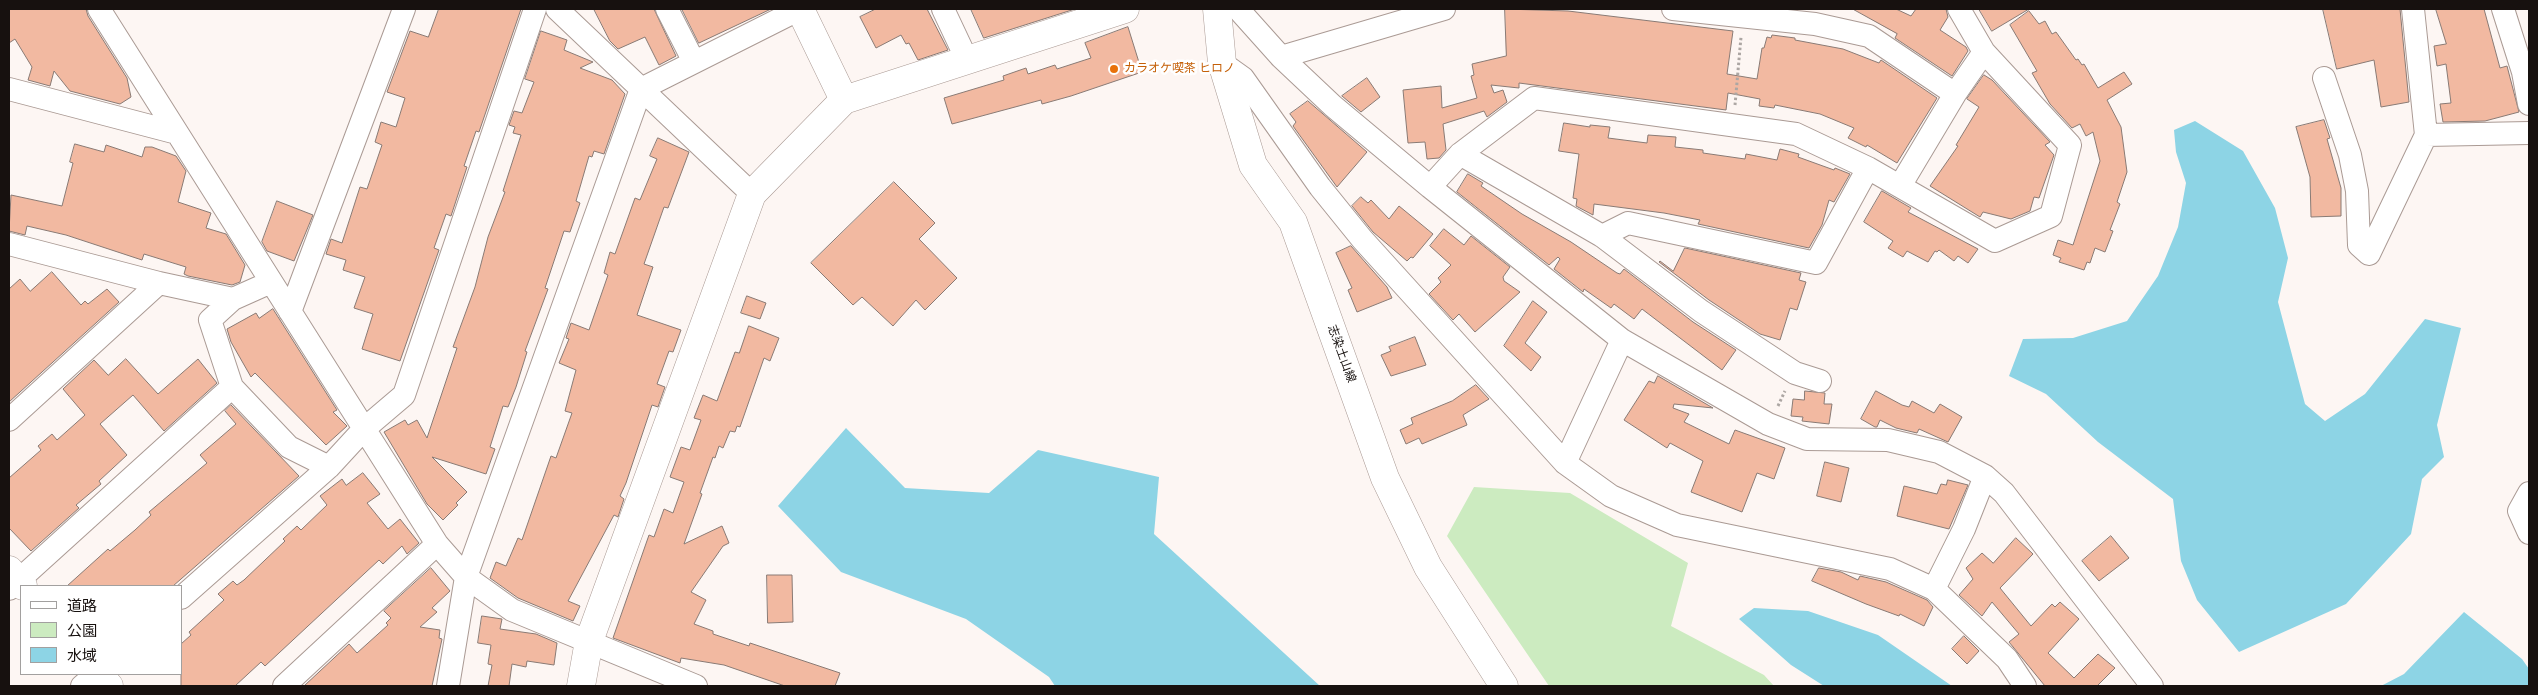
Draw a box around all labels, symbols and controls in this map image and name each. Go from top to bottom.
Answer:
place label: カラオケ喫茶 ヒロノ [1124,62,1235,76]
marker: カラオケ喫茶 ヒロノ [1108,63,1120,75]
street label: 志染土山線 [1324,323,1358,385]
legend [20,585,182,675]
text: 道路 [67,596,97,616]
text: 公園 [67,621,97,641]
text: 水域 [67,646,97,666]

